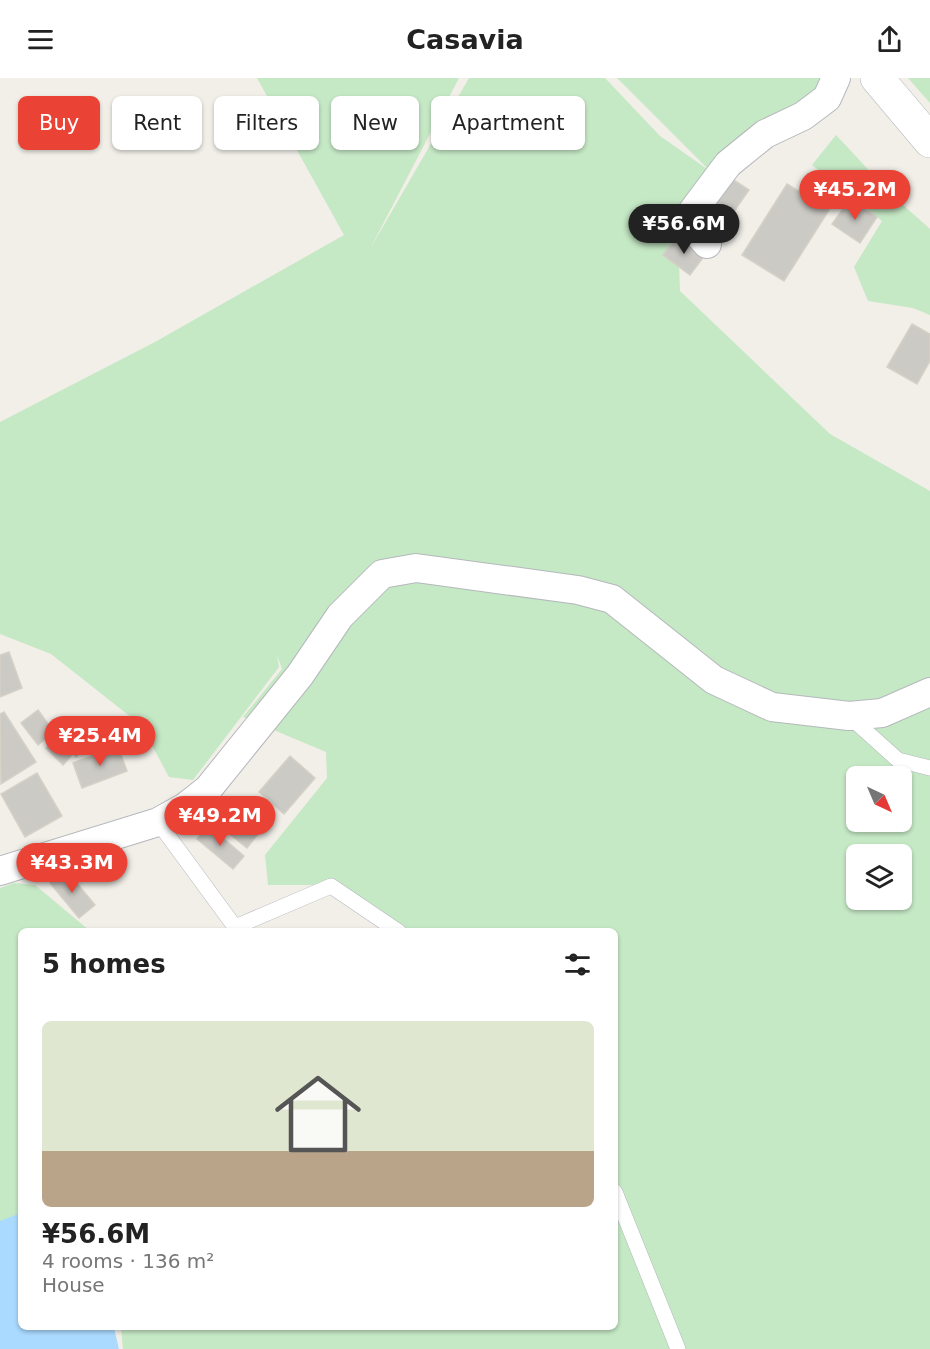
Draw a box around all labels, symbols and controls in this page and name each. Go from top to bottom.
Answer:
icon: menu [24,23,57,56]
icon: share [873,23,906,56]
text: Casavia [406,24,524,55]
chip: Buy [18,96,100,150]
chip: Rent [112,96,202,150]
chip: Filters [214,96,319,150]
chip: New [331,96,419,150]
chip: Apartment [431,96,585,150]
pin: ¥45.2M [806,170,904,221]
text: ¥45.2M [813,177,897,201]
pin: ¥56.6M [635,204,733,255]
text: ¥56.6M [642,211,726,235]
pin: ¥25.4M [51,716,149,767]
text: ¥25.4M [58,723,142,747]
north arrow [846,766,912,832]
map controls [846,766,912,910]
pin: ¥49.2M [171,796,269,847]
text: ¥49.2M [178,803,262,827]
pin: ¥43.3M [23,843,121,894]
button: layers [846,844,912,910]
text: ¥43.3M [30,850,114,874]
icon: filters [561,948,594,981]
text: 5 homes [42,949,166,979]
icon: home [264,1060,372,1168]
text: ¥56.6M [42,1219,150,1249]
text: 4 rooms · 136 m² [42,1249,214,1273]
text: House [42,1273,105,1297]

